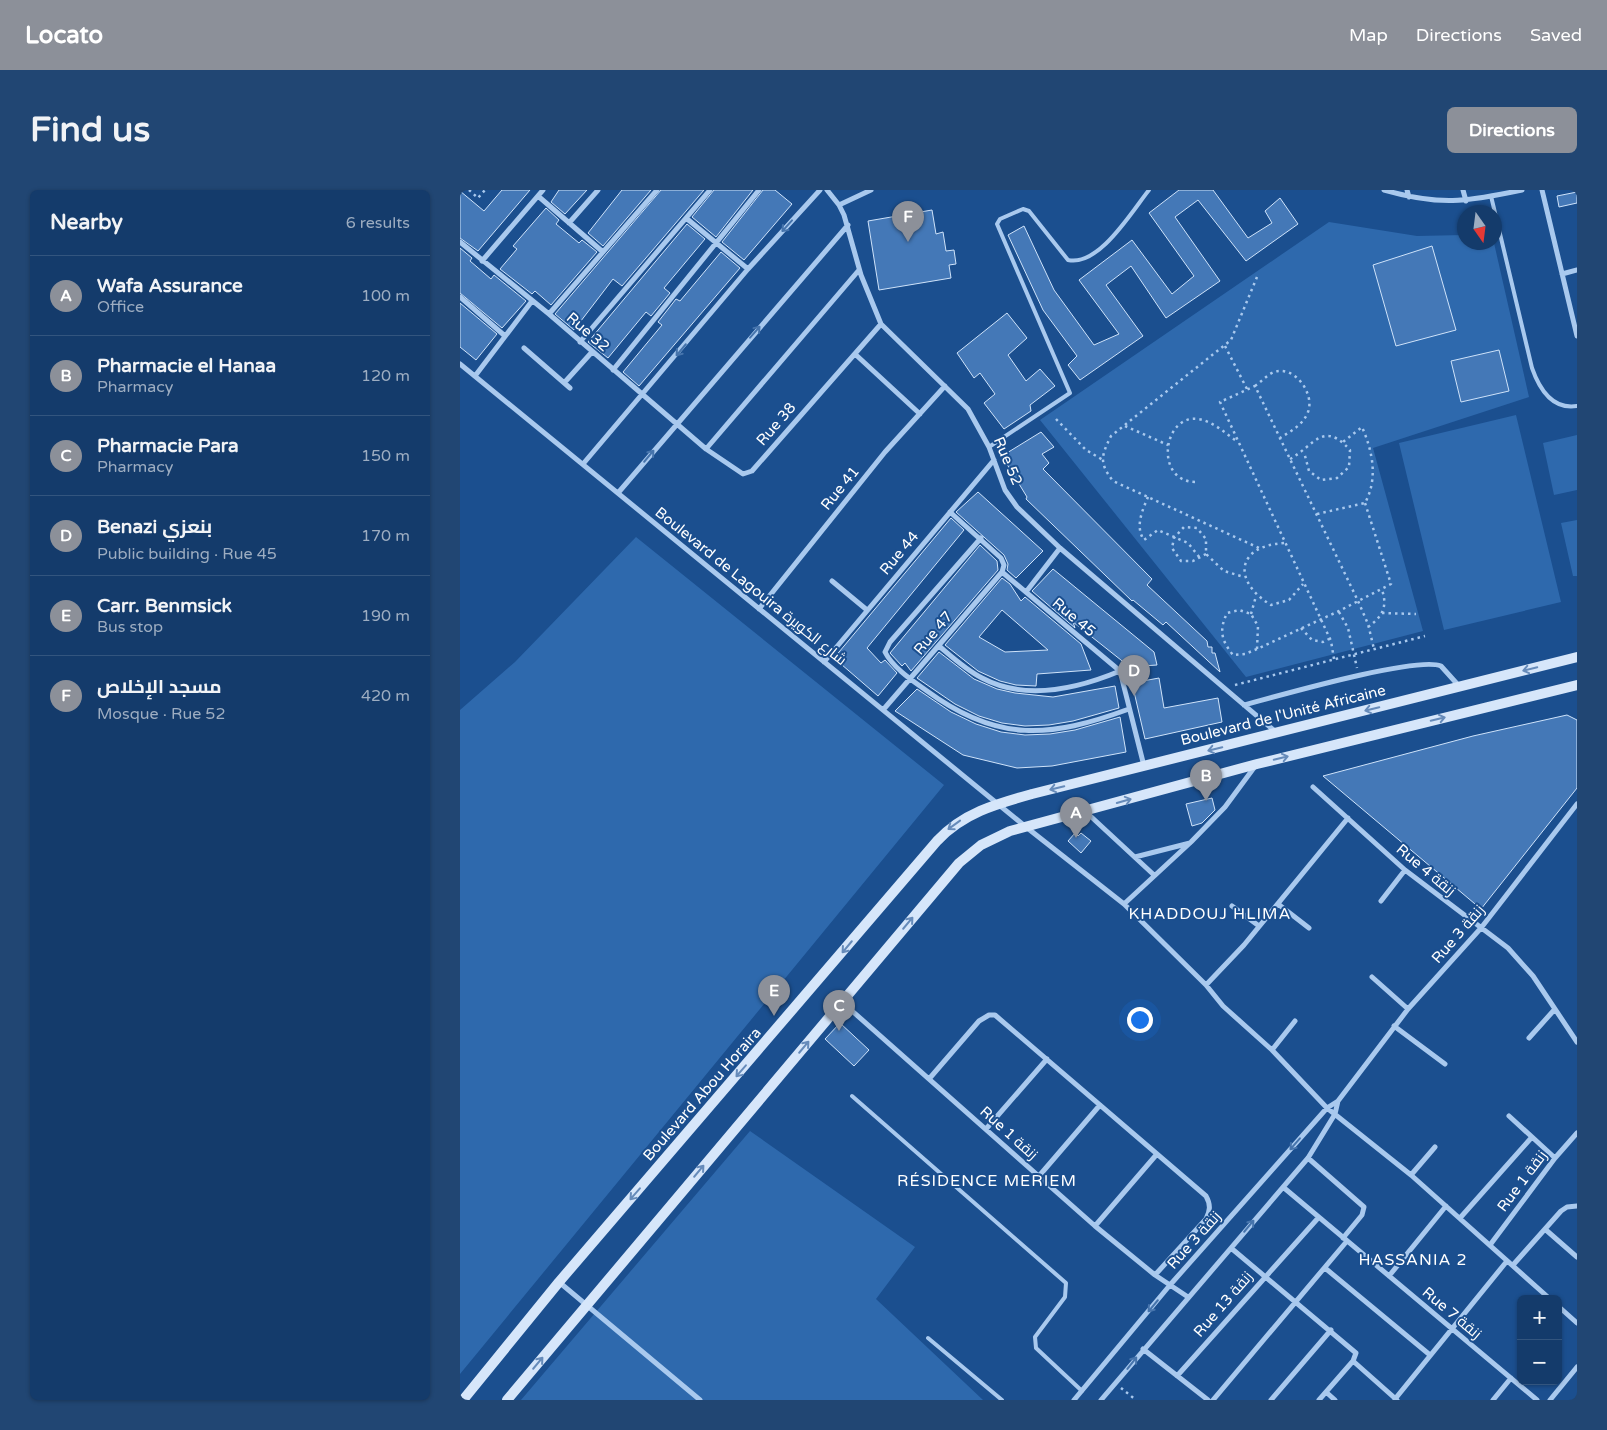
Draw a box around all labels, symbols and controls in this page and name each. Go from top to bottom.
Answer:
text: Locato [25,21,103,50]
text: Map [1349,24,1388,46]
text: Directions [1416,24,1502,46]
text: Saved [1530,24,1582,46]
button: Directions [1447,107,1577,153]
text: Find us [30,109,150,151]
pin: F [892,201,924,242]
north arrow [1457,205,1502,250]
text: Nearby [50,210,123,235]
text: 6 results [346,213,410,233]
one-way arrow [781,220,793,233]
text: Wafa Assurance [97,275,243,297]
text: A [60,286,72,306]
text: 100 m [361,286,410,306]
text: Office [97,297,144,317]
street label: Rue 32 [563,308,613,356]
one-way arrow [749,326,761,339]
one-way arrow [676,343,687,356]
text: Pharmacie el Hanaa [97,355,276,377]
text: B [60,366,72,386]
text: 120 m [361,366,410,386]
text: Pharmacy [97,377,173,397]
street label: Rue 38 [752,399,800,449]
street label: Rue 52 [990,434,1026,488]
text: Pharmacie Para [97,435,239,457]
text: C [60,446,72,466]
text: 150 m [361,446,410,466]
one-way arrow [644,449,655,462]
text: Pharmacy [97,457,173,477]
street label: Rue 41 [817,463,863,513]
street label: Boulevard de Lagouira شارع الكويرة [650,503,850,670]
text: Benazi بنعزي [97,516,212,538]
text: D [60,526,72,546]
text: 170 m [361,526,410,546]
street label: Rue 44 [876,528,922,578]
text: Public building · Rue 45 [97,544,277,564]
street label: Rue 45 [1049,594,1099,640]
text: Carr. Benmsick [97,595,232,617]
text: E [61,606,71,626]
text: 190 m [361,606,410,626]
street label: Rue 47 [910,608,956,658]
text: Bus stop [97,617,163,637]
pin: D [1118,655,1150,696]
one-way arrow [1522,665,1538,674]
text: مسجد الإخلاص [97,676,222,698]
street label: Boulevard de l'Unité Africaine [1179,681,1387,749]
text: F [61,686,71,706]
text: 420 m [361,686,410,706]
text: Mosque · Rue 52 [97,704,225,724]
one-way arrow [1365,704,1381,714]
one-way arrow [1430,714,1446,723]
one-way arrow [1207,744,1223,754]
one-way arrow [1272,753,1288,762]
pin: B [1190,760,1222,801]
one-way arrow [1049,784,1065,793]
one-way arrow [1115,796,1131,806]
pin: A [1060,797,1092,838]
one-way arrow [947,820,961,830]
street label: Rue 4 زنقة [1393,840,1459,900]
street label: Rue 3 زنقة [1428,901,1488,967]
district label: KHADDOUJ HLIMA [1129,904,1291,924]
one-way arrow [903,916,914,929]
one-way arrow [841,940,852,953]
pin: E [758,975,790,1016]
pin: C [823,990,855,1031]
your location [1127,1007,1153,1033]
street label: Boulevard Abou Horaira [639,1024,765,1164]
one-way arrow [798,1041,809,1054]
one-way arrow [736,1064,747,1077]
street label: Rue 1 زنقة [976,1102,1042,1164]
one-way arrow [1289,1138,1301,1151]
street label: Rue 1 زنقة [1493,1147,1551,1215]
one-way arrow [693,1165,704,1178]
district label: RÉSIDENCE MERIEM [897,1171,1077,1191]
one-way arrow [630,1187,641,1200]
street label: Rue 3 زنقة [1163,1207,1225,1273]
one-way arrow [1243,1220,1254,1233]
district label: HASSANIA 2 [1358,1250,1468,1270]
street label: Rue 13 زنقة [1190,1267,1256,1341]
street label: Rue 7 زنقة [1419,1283,1485,1343]
map controls [1517,1295,1562,1385]
button: + [1517,1295,1562,1340]
one-way arrow [1147,1299,1158,1312]
button: − [1517,1340,1562,1385]
one-way arrow [532,1356,543,1369]
one-way arrow [1127,1357,1138,1370]

